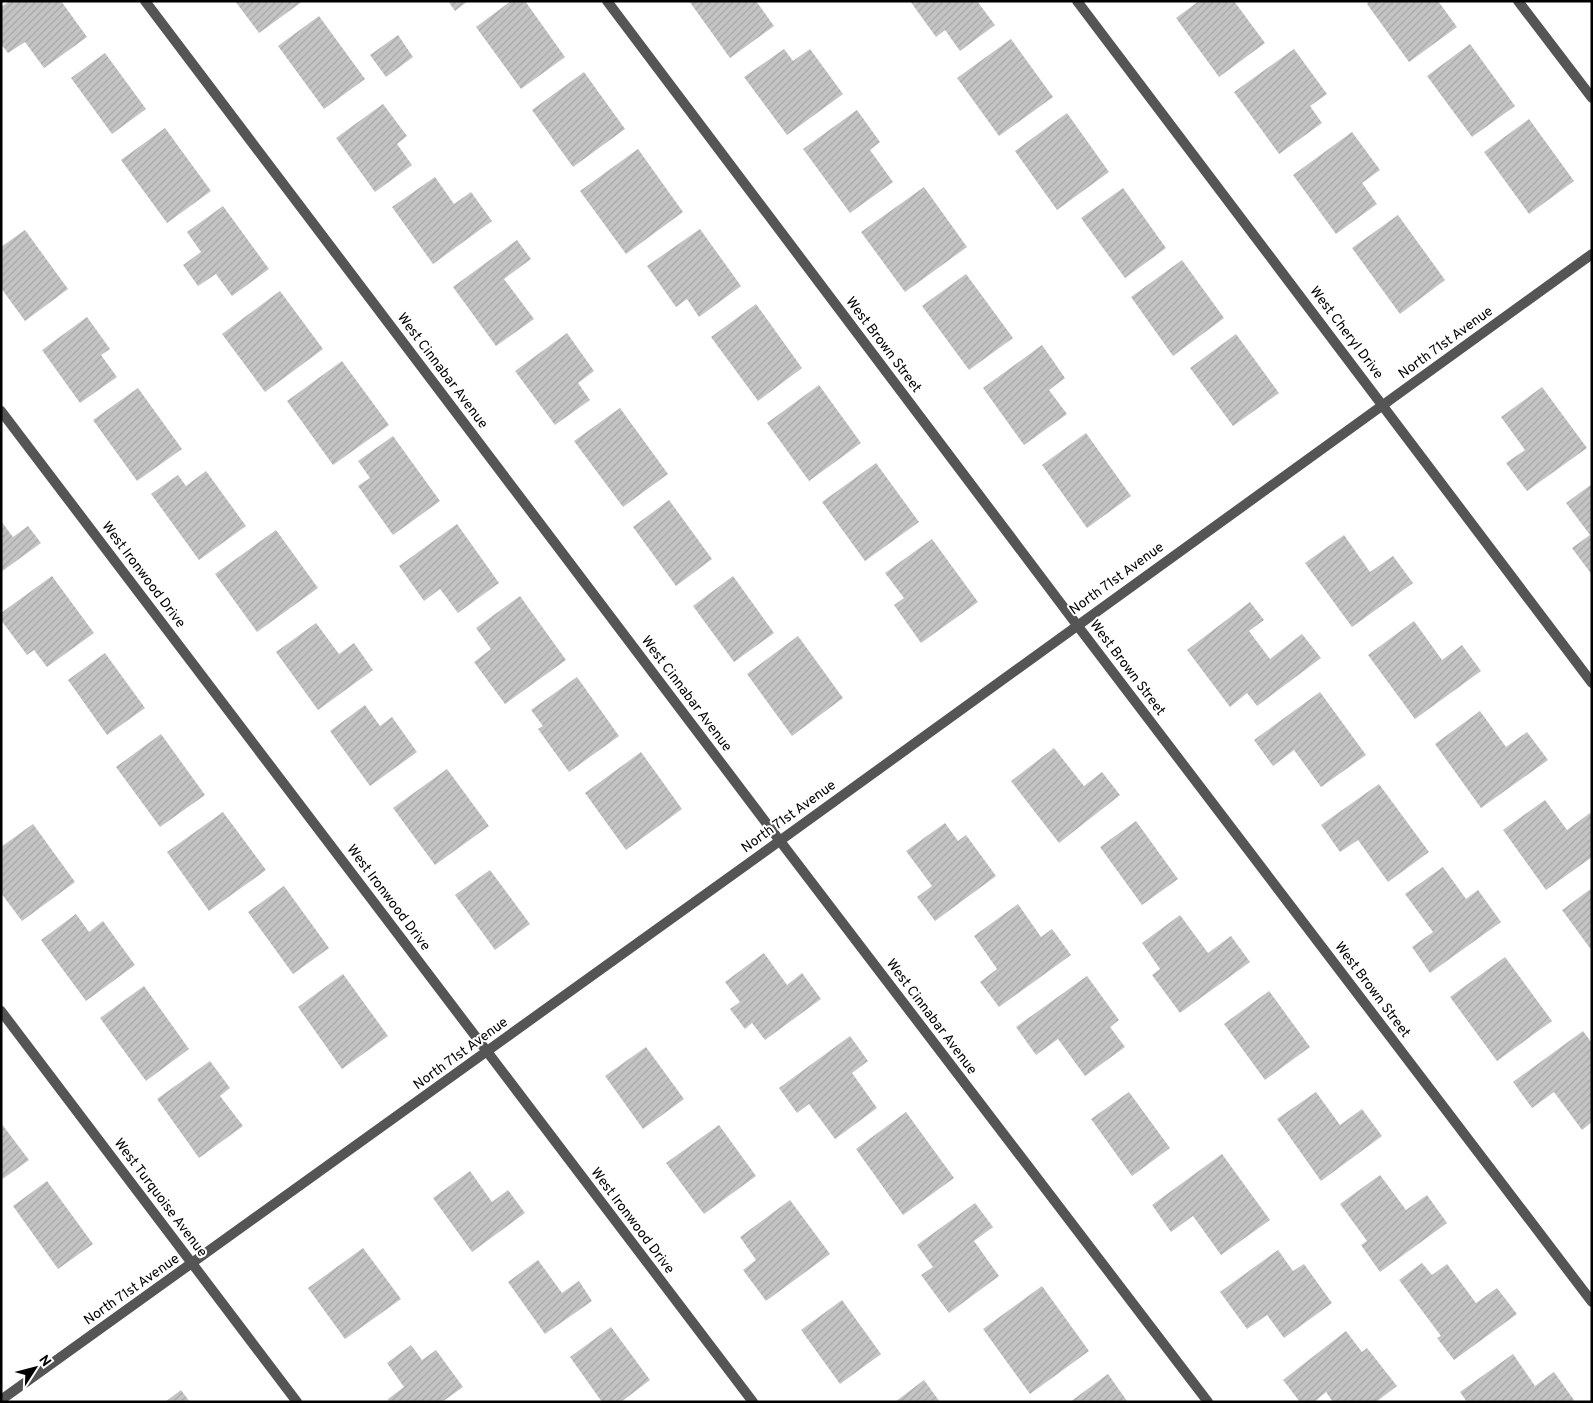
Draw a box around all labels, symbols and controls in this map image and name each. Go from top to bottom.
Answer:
street label: West Cheryl Drive [1306,283,1386,383]
street label: West Brown Street [841,294,925,396]
street label: North 71st Avenue [1395,303,1497,383]
street label: West Cinnabar Avenue [393,310,491,432]
street label: West Ironwood Drive [97,518,189,632]
street label: North 71st Avenue [1066,539,1168,619]
street label: West Brown Street [1085,617,1169,719]
street label: West Cinnabar Avenue [637,633,735,755]
street label: North 71st Avenue [738,777,840,857]
street label: West Ironwood Drive [342,841,434,955]
street label: West Brown Street [1330,939,1414,1041]
street label: West Cinnabar Avenue [882,956,980,1078]
street label: North 71st Avenue [410,1014,512,1094]
street label: West Turquoise Avenue [110,1135,210,1261]
street label: West Ironwood Drive [586,1164,678,1278]
street label: North 71st Avenue [81,1251,183,1329]
north arrow [10,1343,60,1393]
text: N [34,1352,54,1370]

